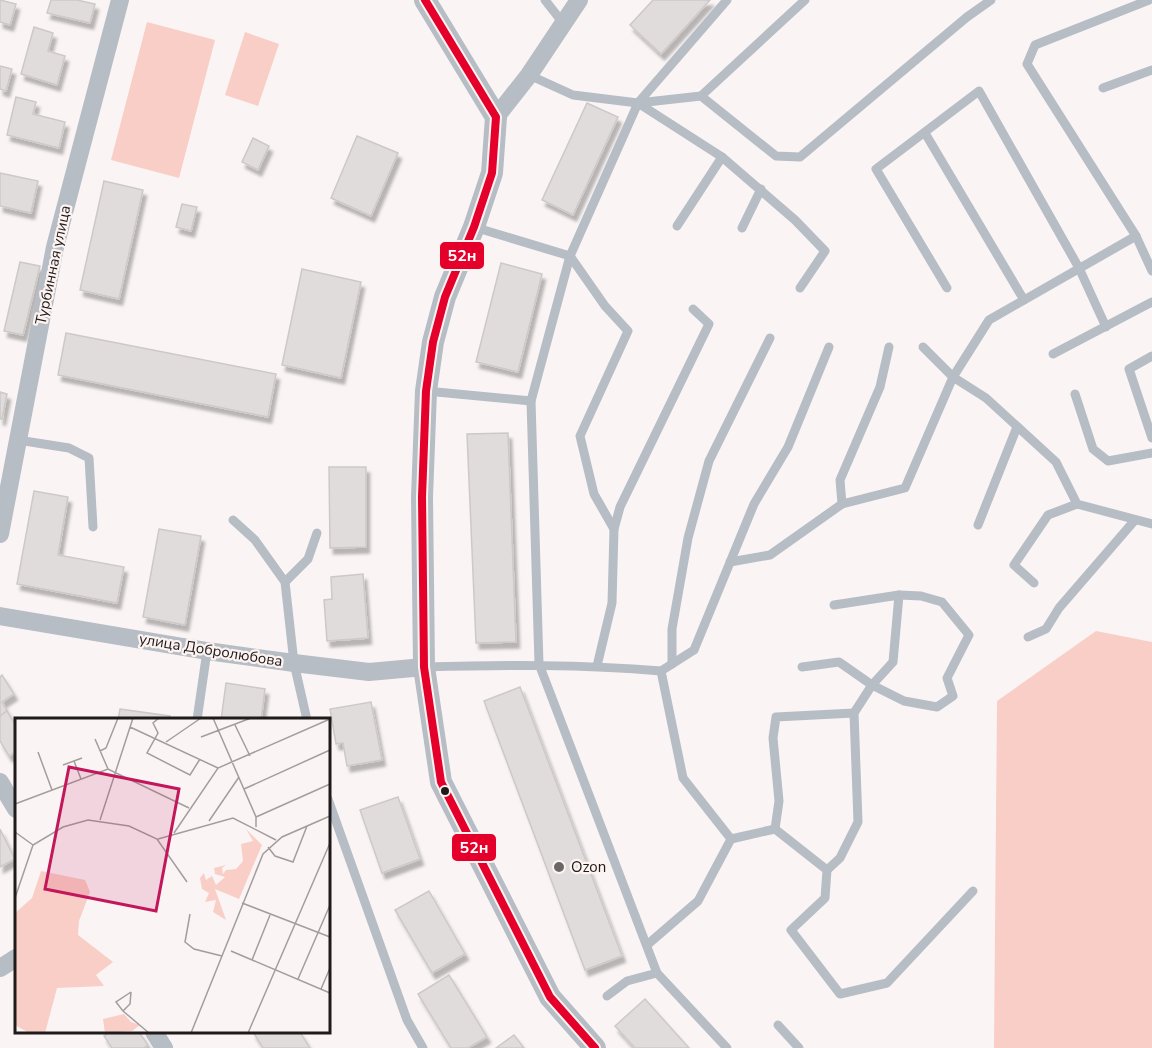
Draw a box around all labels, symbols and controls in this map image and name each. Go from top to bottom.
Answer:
street label: Турбинная улица [31,204,75,326]
line badge: 52н [439,241,485,270]
text: 52н [448,245,476,267]
street label: улица Добролюбова [138,629,284,671]
inset map [15,718,330,1033]
unlabelled marker [439,785,451,797]
line badge: 52н [451,833,497,862]
text: 52н [460,837,488,859]
place label: Ozon [571,857,606,877]
marker: Ozon [552,860,566,874]

